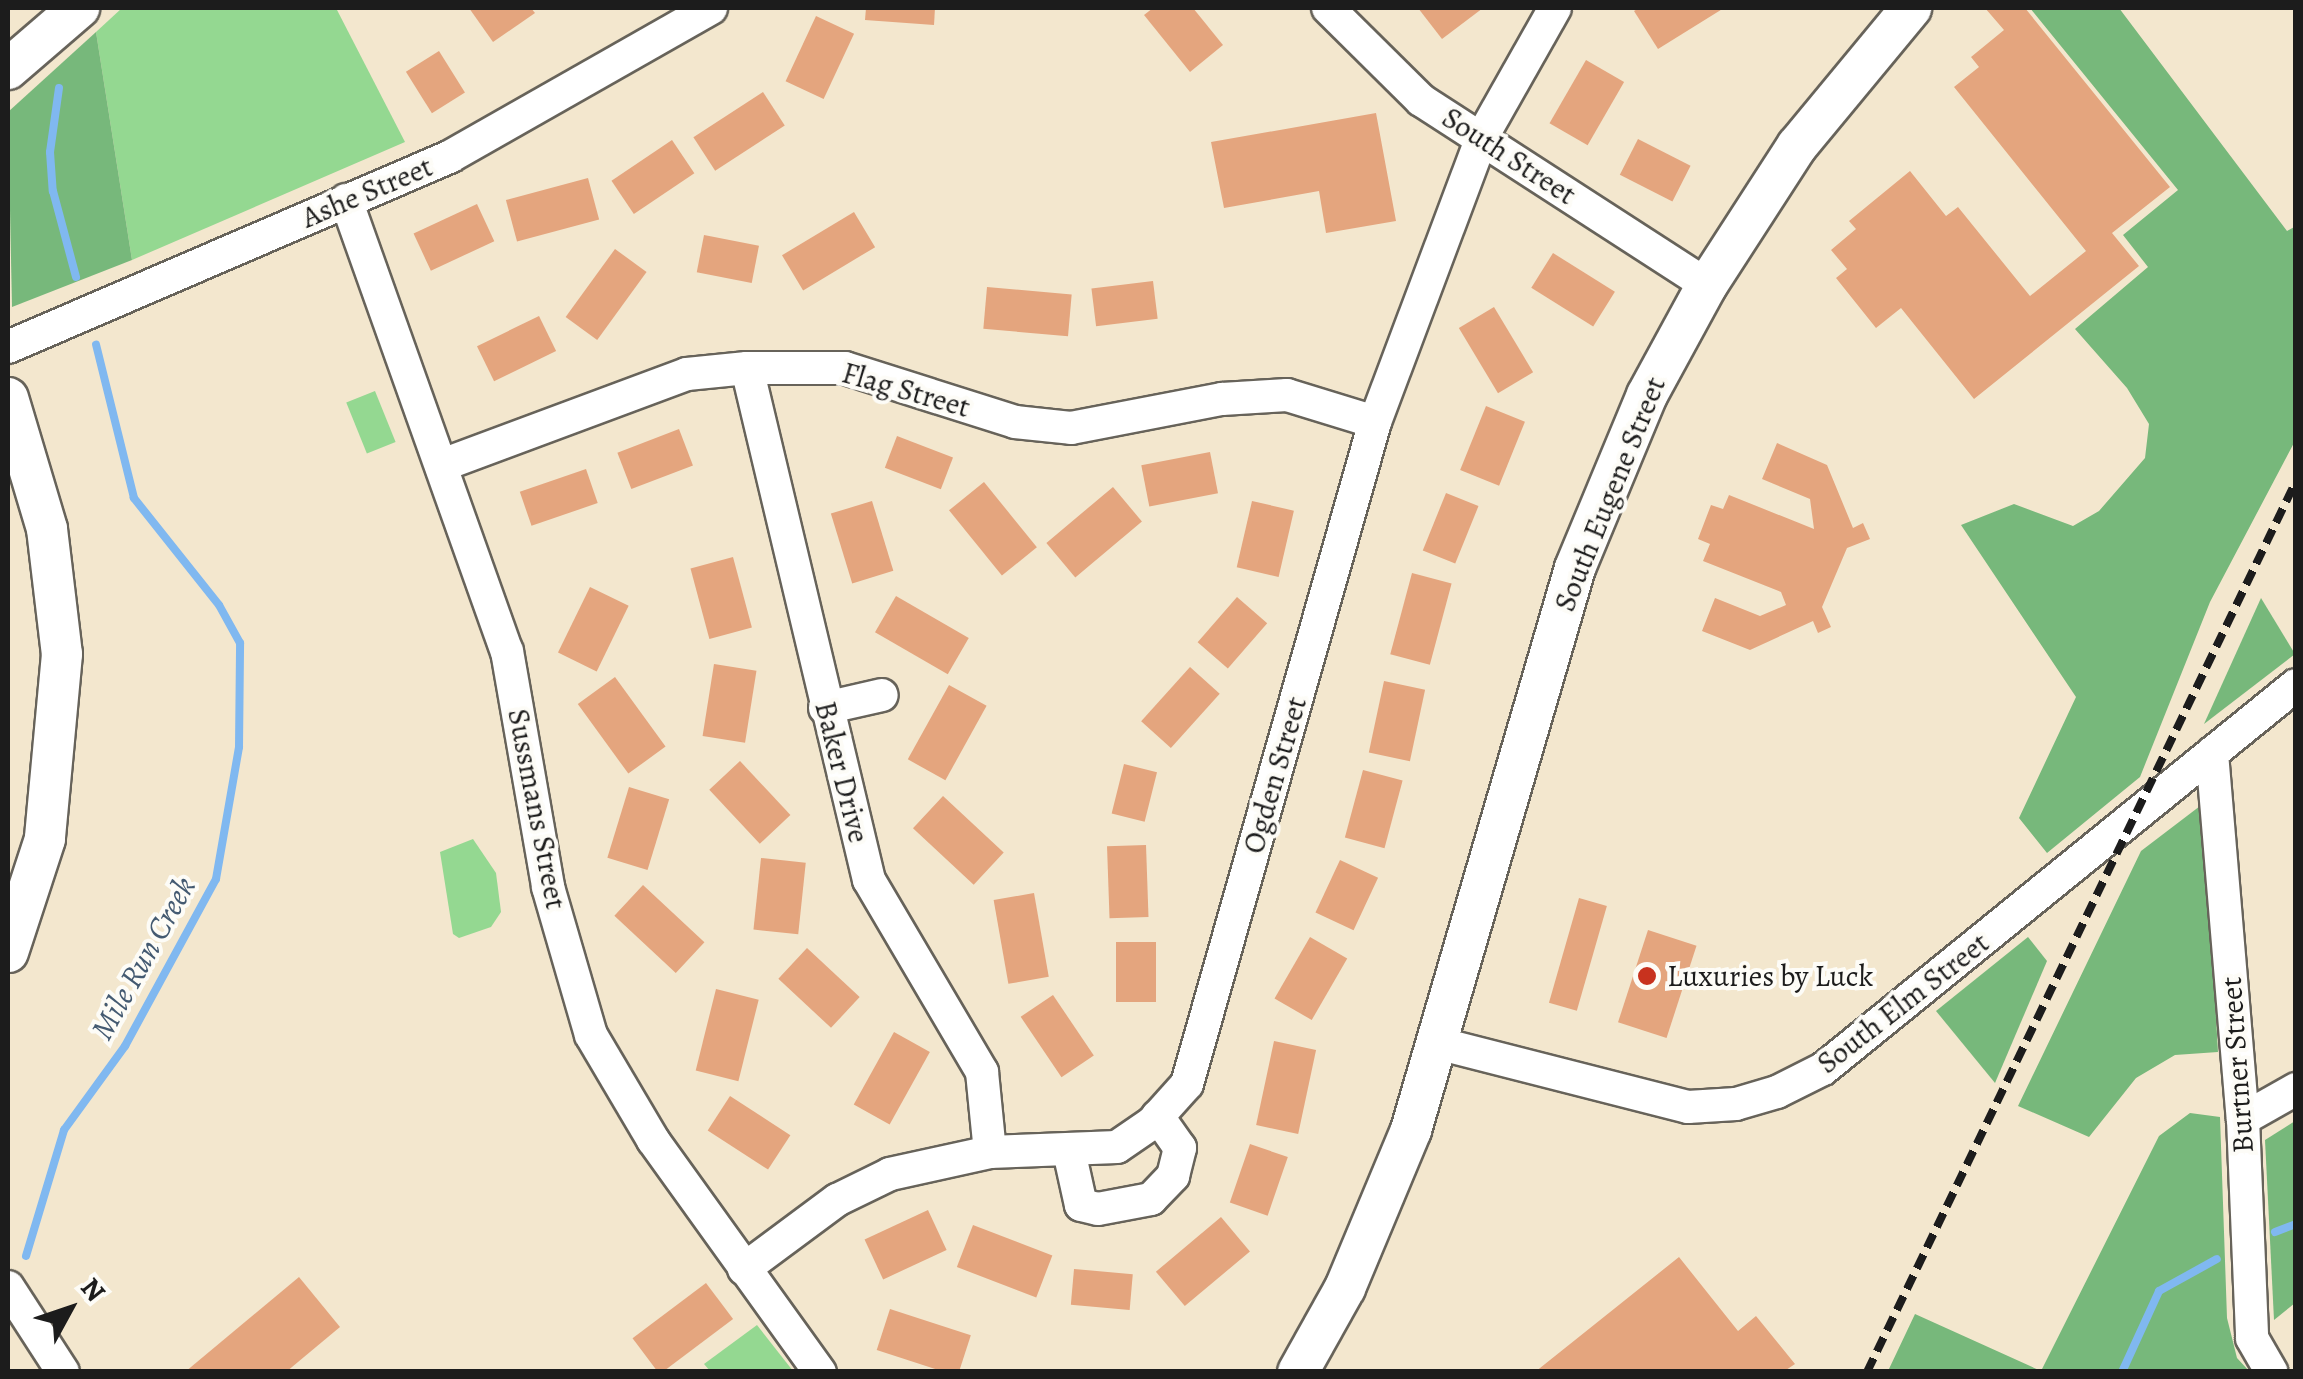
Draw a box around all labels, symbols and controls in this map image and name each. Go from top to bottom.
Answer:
street label: South Street [1435,99,1583,213]
street label: Ashe Street [296,148,438,236]
street label: Flag Street [838,355,974,425]
street label: South Eugene Street [1547,371,1673,617]
street label: Ogden Street [1235,692,1315,858]
street label: Baker Drive [807,698,877,846]
street label: Sussmans Street [500,706,574,912]
water label: Mile Run Creek [83,870,203,1046]
street label: South Elm Street [1810,925,1996,1081]
place label: Luxuries by Luck [1667,958,1873,994]
marker: Luxuries by Luck [1636,965,1658,987]
street label: Burtner Street [2213,976,2261,1154]
north arrow [20,1259,120,1359]
text: N [72,1270,114,1310]

